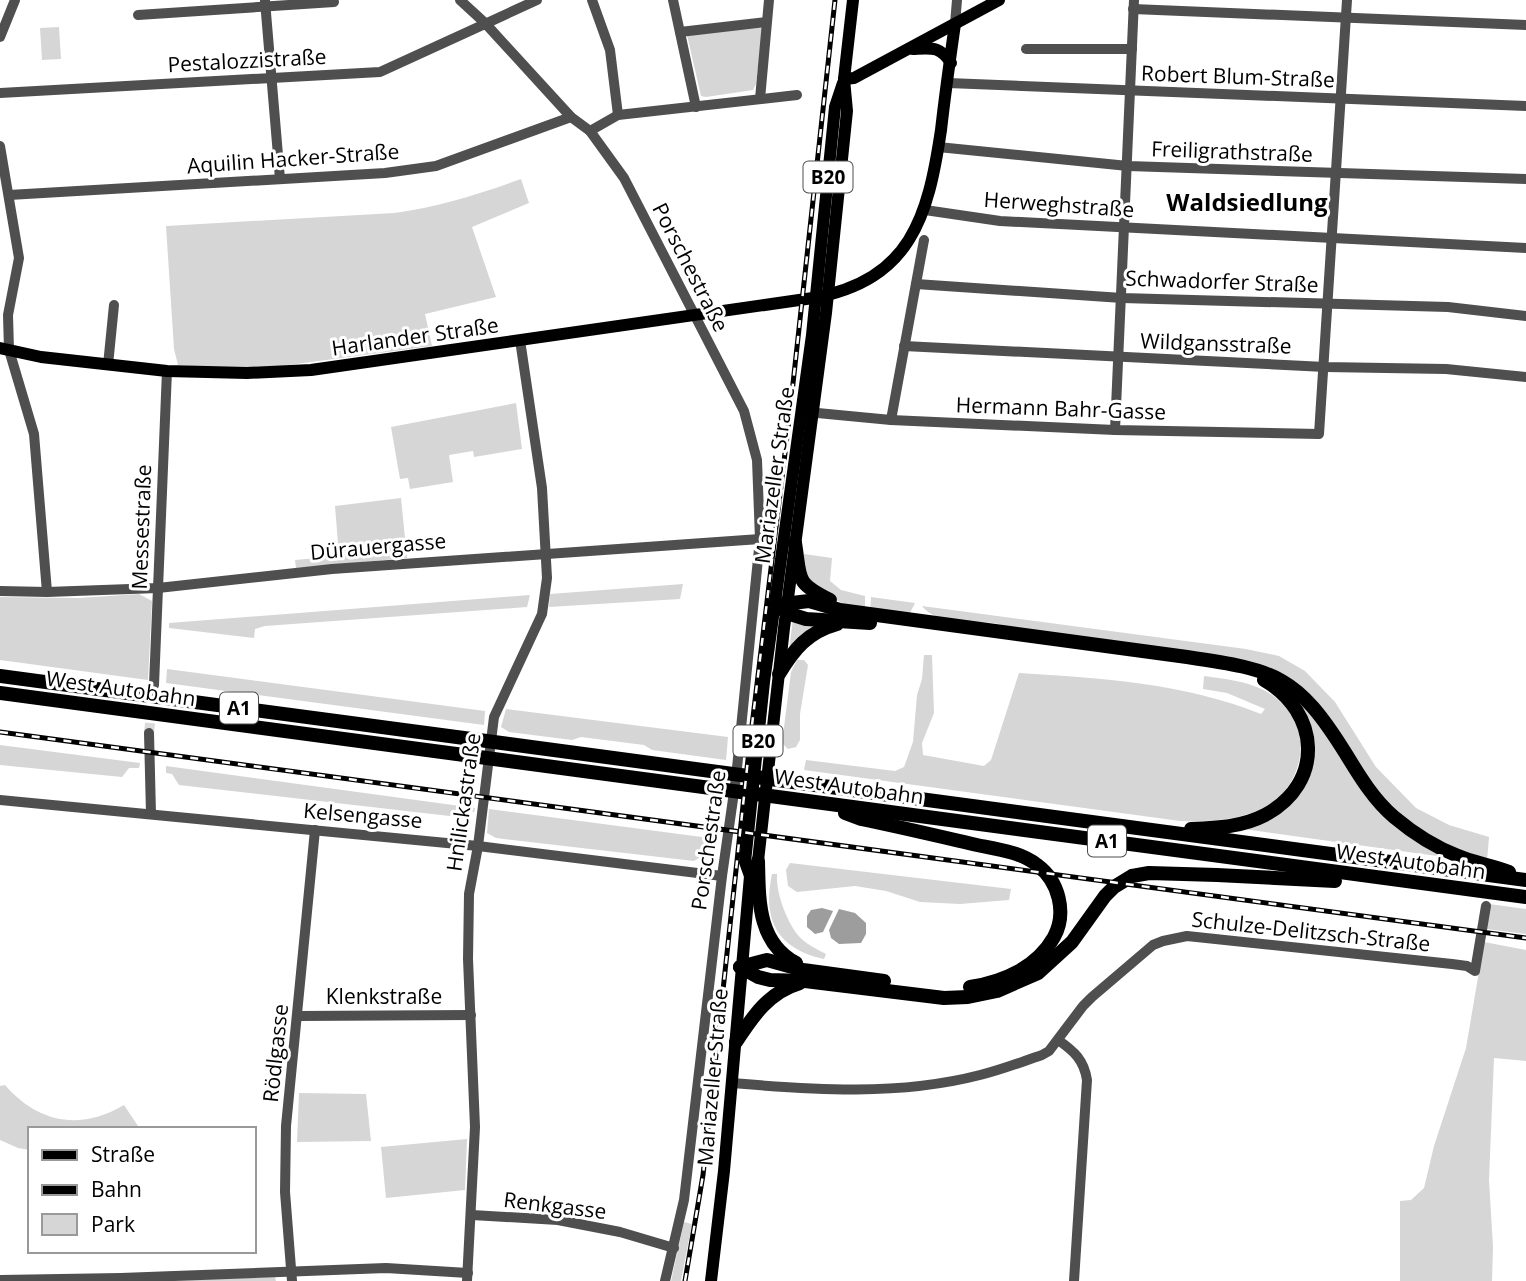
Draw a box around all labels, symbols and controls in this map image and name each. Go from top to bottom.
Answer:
street label: Pestalozzistraße [167,42,327,78]
street label: Robert Blum-Straße [1141,59,1335,93]
street label: Freiligrathstraße [1151,134,1313,168]
street label: Aquilin Hacker-Straße [186,137,400,179]
road number: B20 [804,162,852,192]
street label: Herweghstraße [983,185,1135,223]
district label: Waldsiedlung [1166,185,1328,218]
street label: Porschestraße [646,198,736,336]
street label: Schwadorfer Straße [1125,264,1319,298]
street label: Harlander Straße [330,310,500,362]
street label: Wildgansstraße [1140,326,1292,360]
street label: Mariazeller Straße [748,385,800,565]
street label: Hermann Bahr-Gasse [955,390,1167,426]
street label: Messestraße [125,464,157,590]
street label: Dürauergasse [309,526,447,566]
street label: West Autobahn [44,664,198,712]
road number: A1 [220,692,258,723]
road number: B20 [734,726,782,756]
street label: Hnilickastraße [439,731,487,873]
street label: West Autobahn [772,762,926,810]
street label: Porschestraße [684,768,732,912]
street label: Kelsengasse [302,796,424,834]
road number: A1 [1088,826,1126,856]
street label: West Autobahn [1334,837,1488,885]
street label: Schulze-Delitzsch-Straße [1190,905,1432,957]
street label: Klenkstraße [326,982,442,1010]
street label: Mariazeller Straße [690,987,734,1167]
street label: Rödlgasse [256,1002,294,1104]
legend [28,1127,256,1253]
text: Straße [91,1140,155,1168]
text: Bahn [91,1175,142,1203]
street label: Renkgasse [502,1185,608,1225]
text: Park [91,1210,135,1238]

